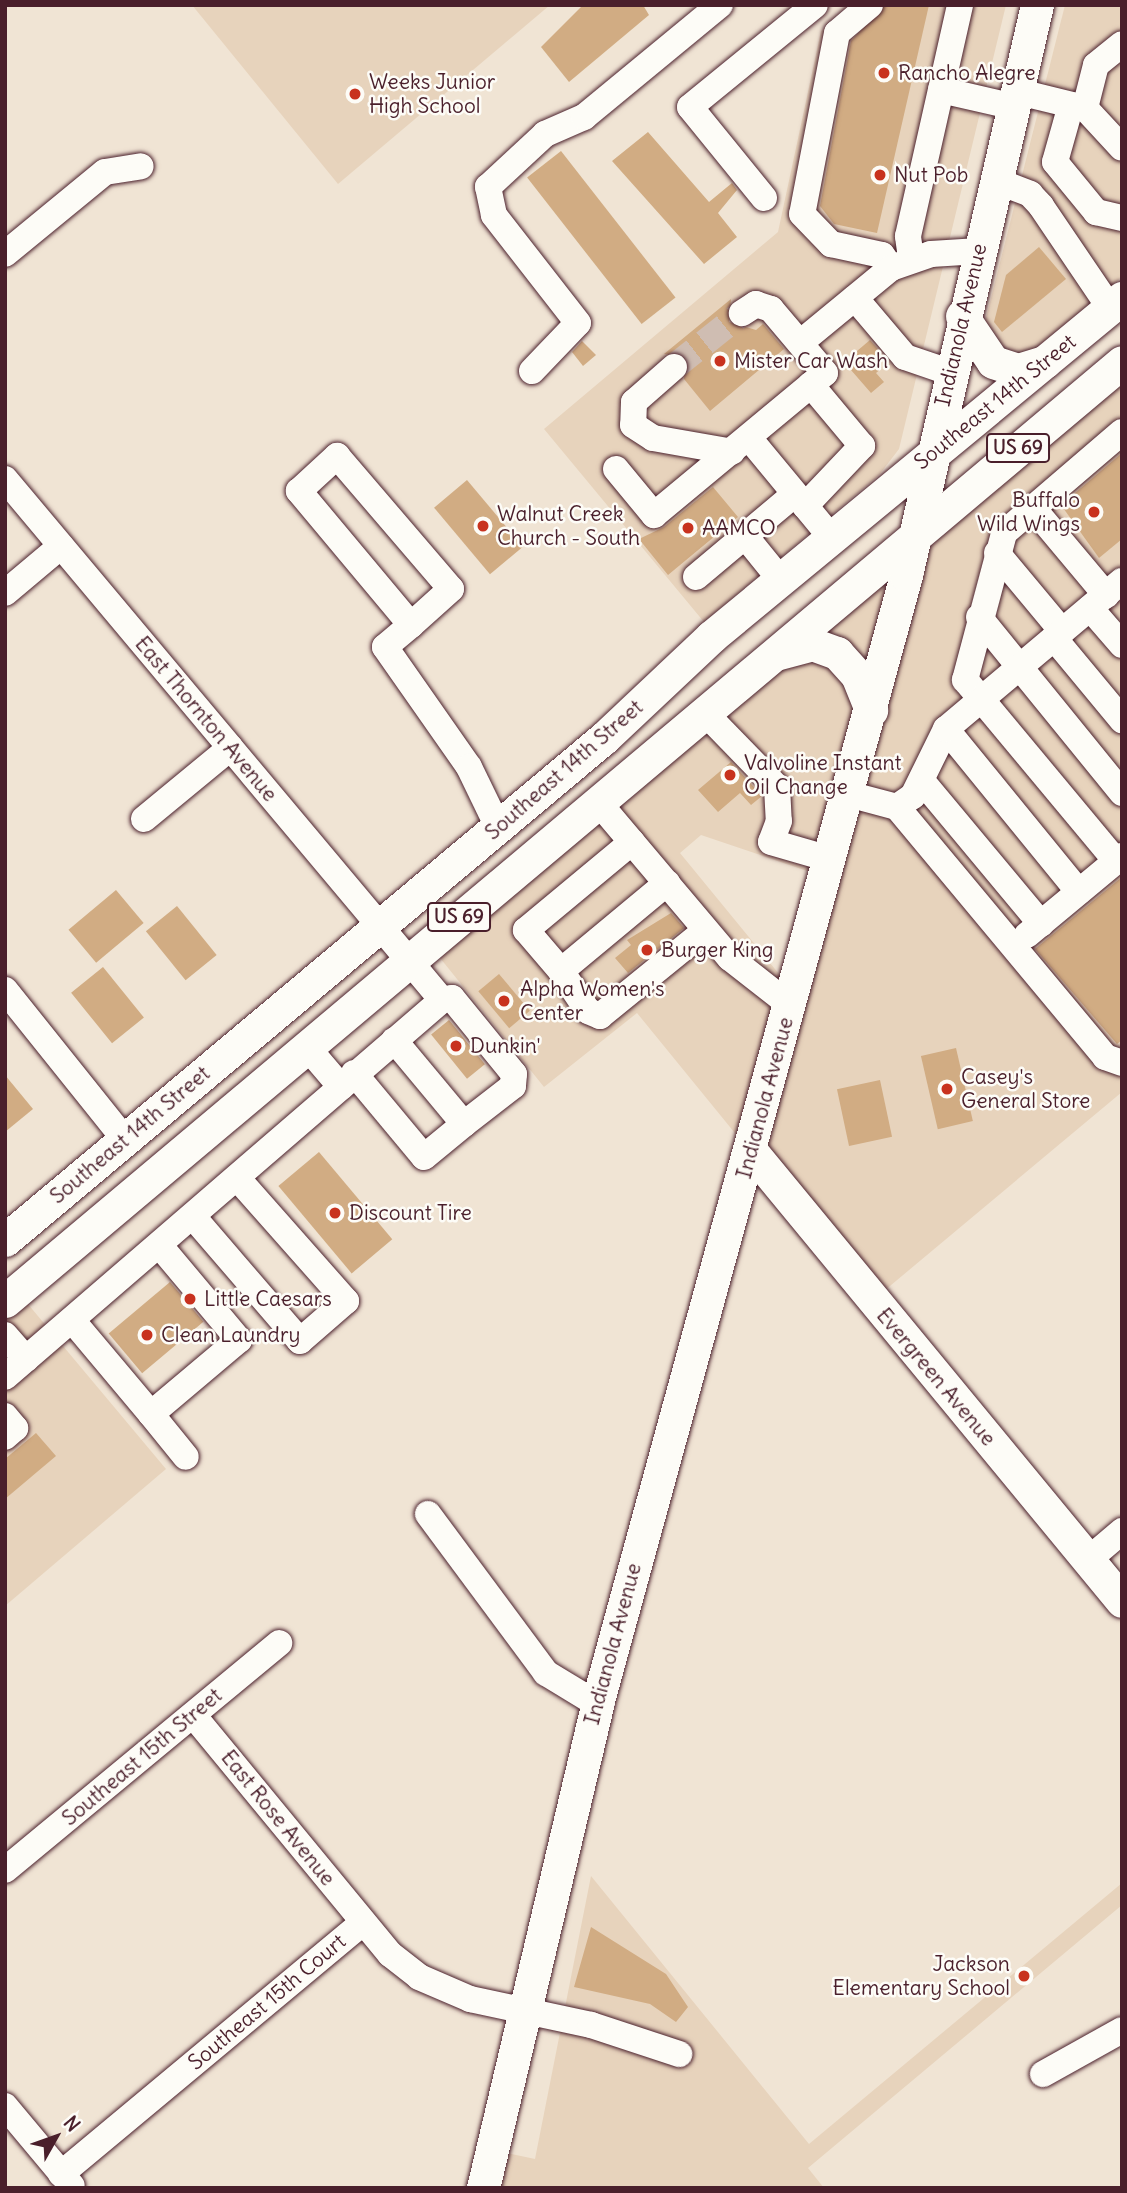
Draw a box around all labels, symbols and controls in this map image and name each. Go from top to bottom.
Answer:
place label: Rancho Alegre [898,60,1035,86]
marker: Rancho Alegre [876,65,892,81]
place label: Weeks Junior High School [369,69,495,119]
marker: Weeks Junior High School [347,86,363,102]
place label: Nut Pob [894,162,968,188]
marker: Nut Pob [872,167,888,183]
street label: Indianola Avenue [930,241,992,409]
street label: Southeast 14th Street [909,329,1081,475]
place label: Mister Car Wash [734,348,888,374]
marker: Mister Car Wash [712,353,728,369]
road number: US 69 [985,432,1051,463]
place label: Buffalo Wild Wings [977,487,1080,537]
place label: Walnut Creek Church - South [497,501,640,551]
marker: Buffalo Wild Wings [1086,504,1102,520]
place label: AAMCO [702,515,776,541]
marker: Walnut Creek Church - South [475,518,491,534]
marker: AAMCO [680,520,696,536]
street label: East Thornton Avenue [130,631,282,807]
street label: Southeast 14th Street [480,695,648,845]
place label: Valvoline Instant Oil Change [744,750,902,800]
marker: Valvoline Instant Oil Change [722,767,738,783]
road number: US 69 [426,902,492,932]
place label: Burger King [661,937,774,963]
marker: Burger King [639,942,655,958]
place label: Alpha Women's Center [520,976,665,1026]
marker: Alpha Women's Center [494,991,514,1011]
street label: Indianola Avenue [731,1014,799,1182]
place label: Dunkin' [470,1033,541,1059]
marker: Dunkin' [448,1038,464,1054]
street label: Southeast 14th Street [45,1061,215,1209]
place label: Casey's General Store [961,1064,1090,1114]
marker: Casey's General Store [939,1081,955,1097]
place label: Discount Tire [349,1200,472,1226]
marker: Discount Tire [327,1205,343,1221]
place label: Little Caesars [204,1286,332,1312]
marker: Little Caesars [182,1291,198,1307]
street label: Evergreen Avenue [871,1303,1001,1451]
place label: Clean Laundry [161,1322,300,1348]
marker: Clean Laundry [139,1327,155,1343]
street label: Indianola Avenue [579,1560,647,1728]
street label: Southeast 15th Street [57,1683,227,1831]
street label: East Rose Avenue [216,1745,340,1891]
street label: Southeast 15th Court [183,1929,351,2075]
place label: Jackson Elementary School [833,1951,1010,2001]
marker: Jackson Elementary School [1016,1968,1032,1984]
north arrow [21,2102,91,2172]
text: N [59,2111,85,2136]

